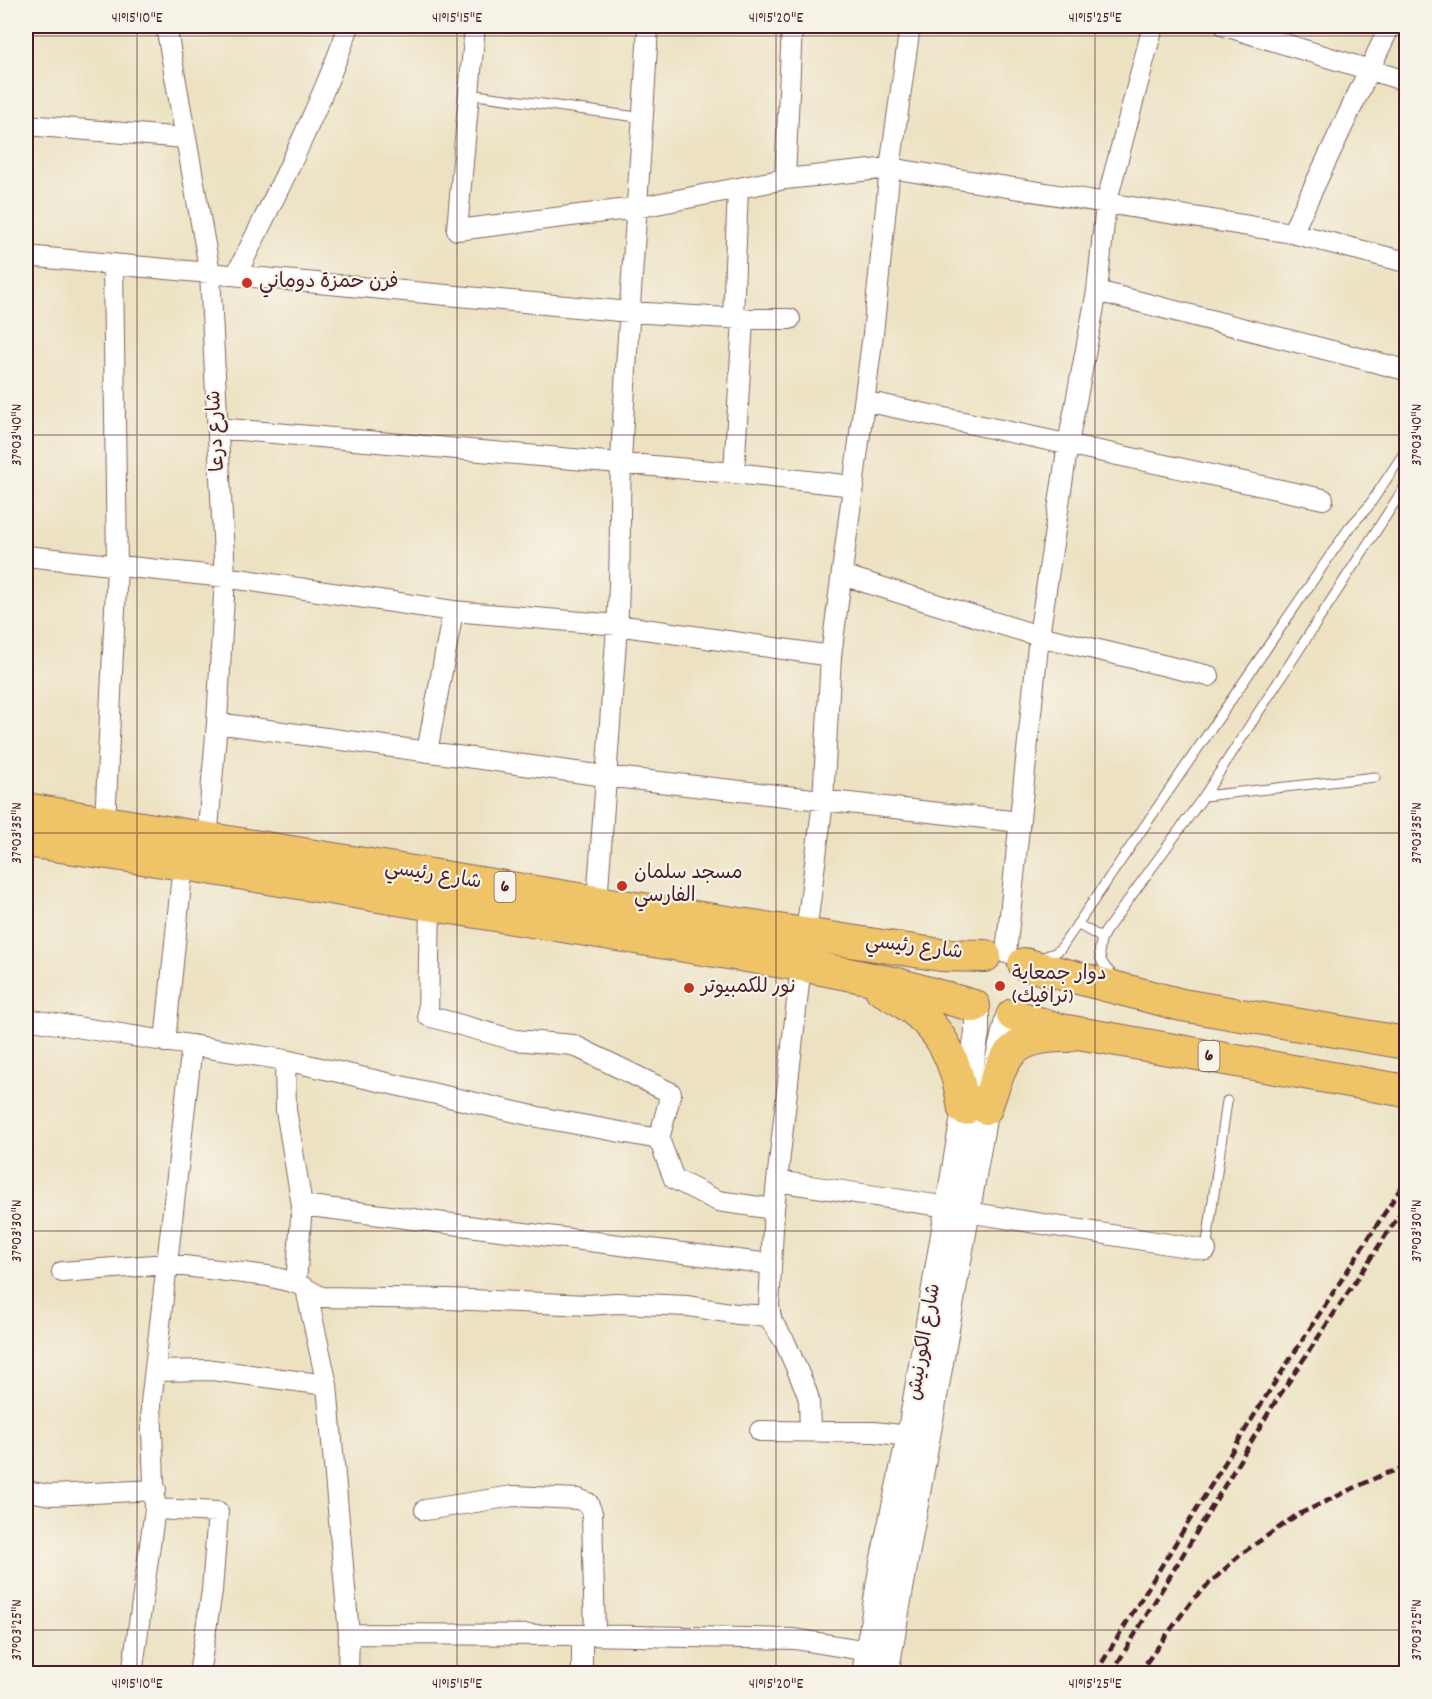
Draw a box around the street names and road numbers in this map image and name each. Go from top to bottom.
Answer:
street label: شارع درعا [201,390,233,472]
street label: شارع رئيسي [382,855,483,898]
road number: 6 [494,872,516,902]
street label: شارع رئيسي [864,928,964,969]
road number: 6 [1198,1041,1220,1071]
street label: شارع الكورنيش [901,1281,949,1403]

